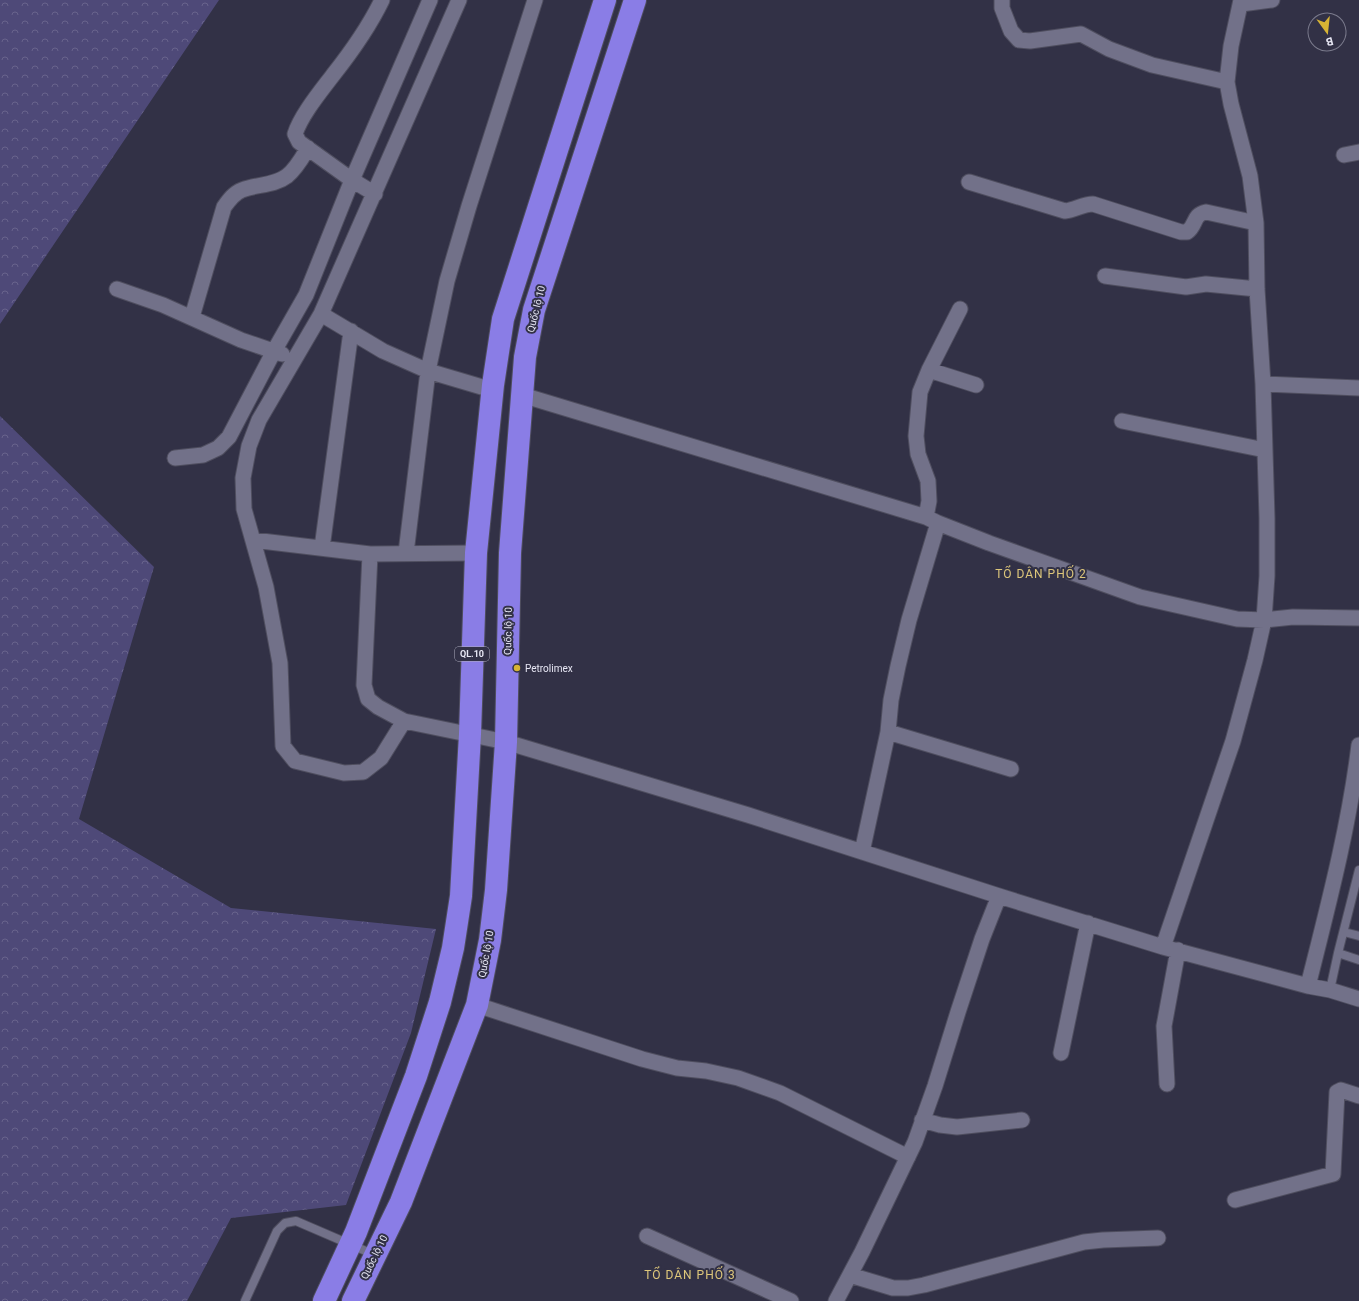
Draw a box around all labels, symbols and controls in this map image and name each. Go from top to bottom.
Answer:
north arrow [1307,12,1347,52]
text: B [1324,34,1335,48]
street label: Quốc lộ 10 [524,284,548,334]
district label: TỔ DÂN PHỐ 2 [995,565,1087,581]
street label: Quốc lộ 10 [501,607,515,655]
road number: QL.10 [455,647,489,661]
marker: Petrolimex [512,663,522,673]
place label: Petrolimex [525,663,573,674]
street label: Quốc lộ 10 [475,929,497,979]
street label: Quốc lộ 10 [358,1232,390,1281]
district label: TỔ DÂN PHỐ 3 [644,1266,736,1282]

